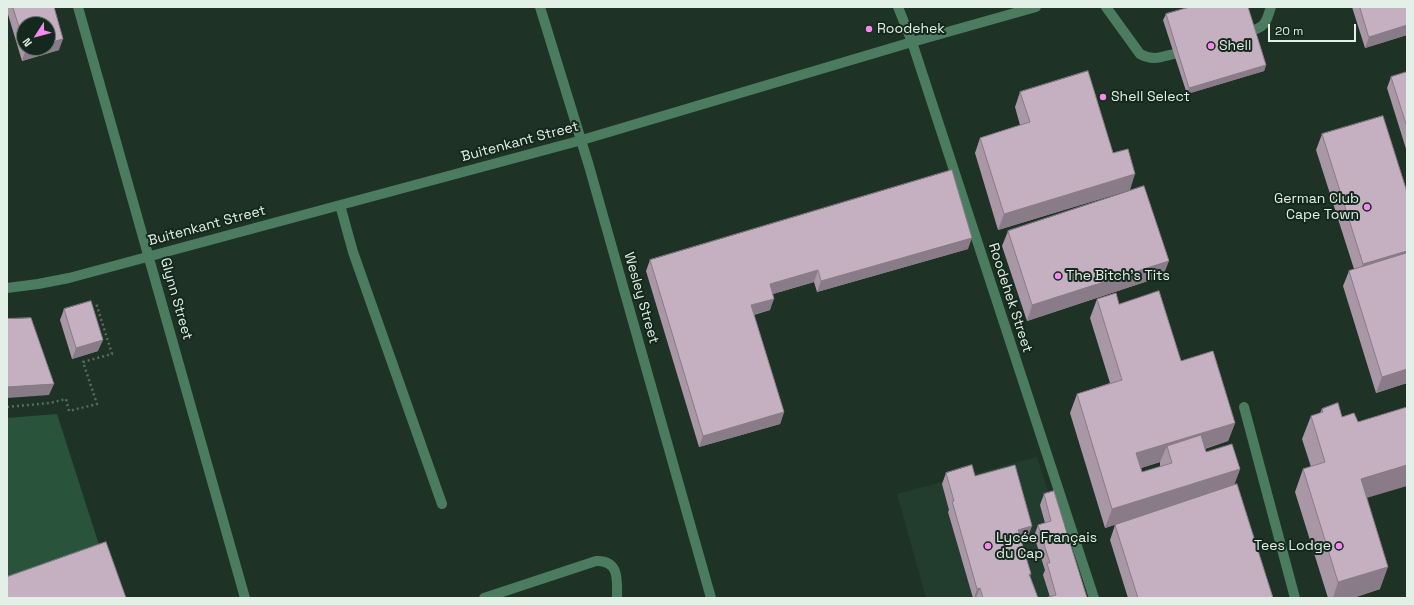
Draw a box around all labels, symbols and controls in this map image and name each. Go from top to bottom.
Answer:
north arrow [16,16,56,56]
scale bar [1270,16,1358,42]
place label: Roodehek [877,21,945,37]
text: 20 m [1275,23,1303,39]
marker: Roodehek [864,24,874,34]
text: N [19,35,35,50]
place label: Shell [1219,38,1251,54]
marker: Shell [1206,41,1216,51]
place label: Shell Select [1111,89,1190,105]
marker: Shell Select [1098,92,1108,102]
street label: Buitenkant Street [459,118,581,166]
place label: German Club Cape Town [1274,191,1359,224]
street label: Buitenkant Street [146,202,268,250]
marker: German Club Cape Town [1362,202,1372,212]
street label: Roodehek Street [984,241,1036,355]
street label: Wesley Street [620,250,662,346]
street label: Glynn Street [156,256,196,342]
place label: The Bitch's Tits [1066,268,1170,284]
marker: The Bitch's Tits [1053,271,1063,281]
place label: Lycée Français du Cap [996,530,1097,562]
place label: Tees Lodge [1254,538,1331,554]
marker: Lycée Français du Cap [983,541,993,551]
marker: Tees Lodge [1334,541,1344,551]

